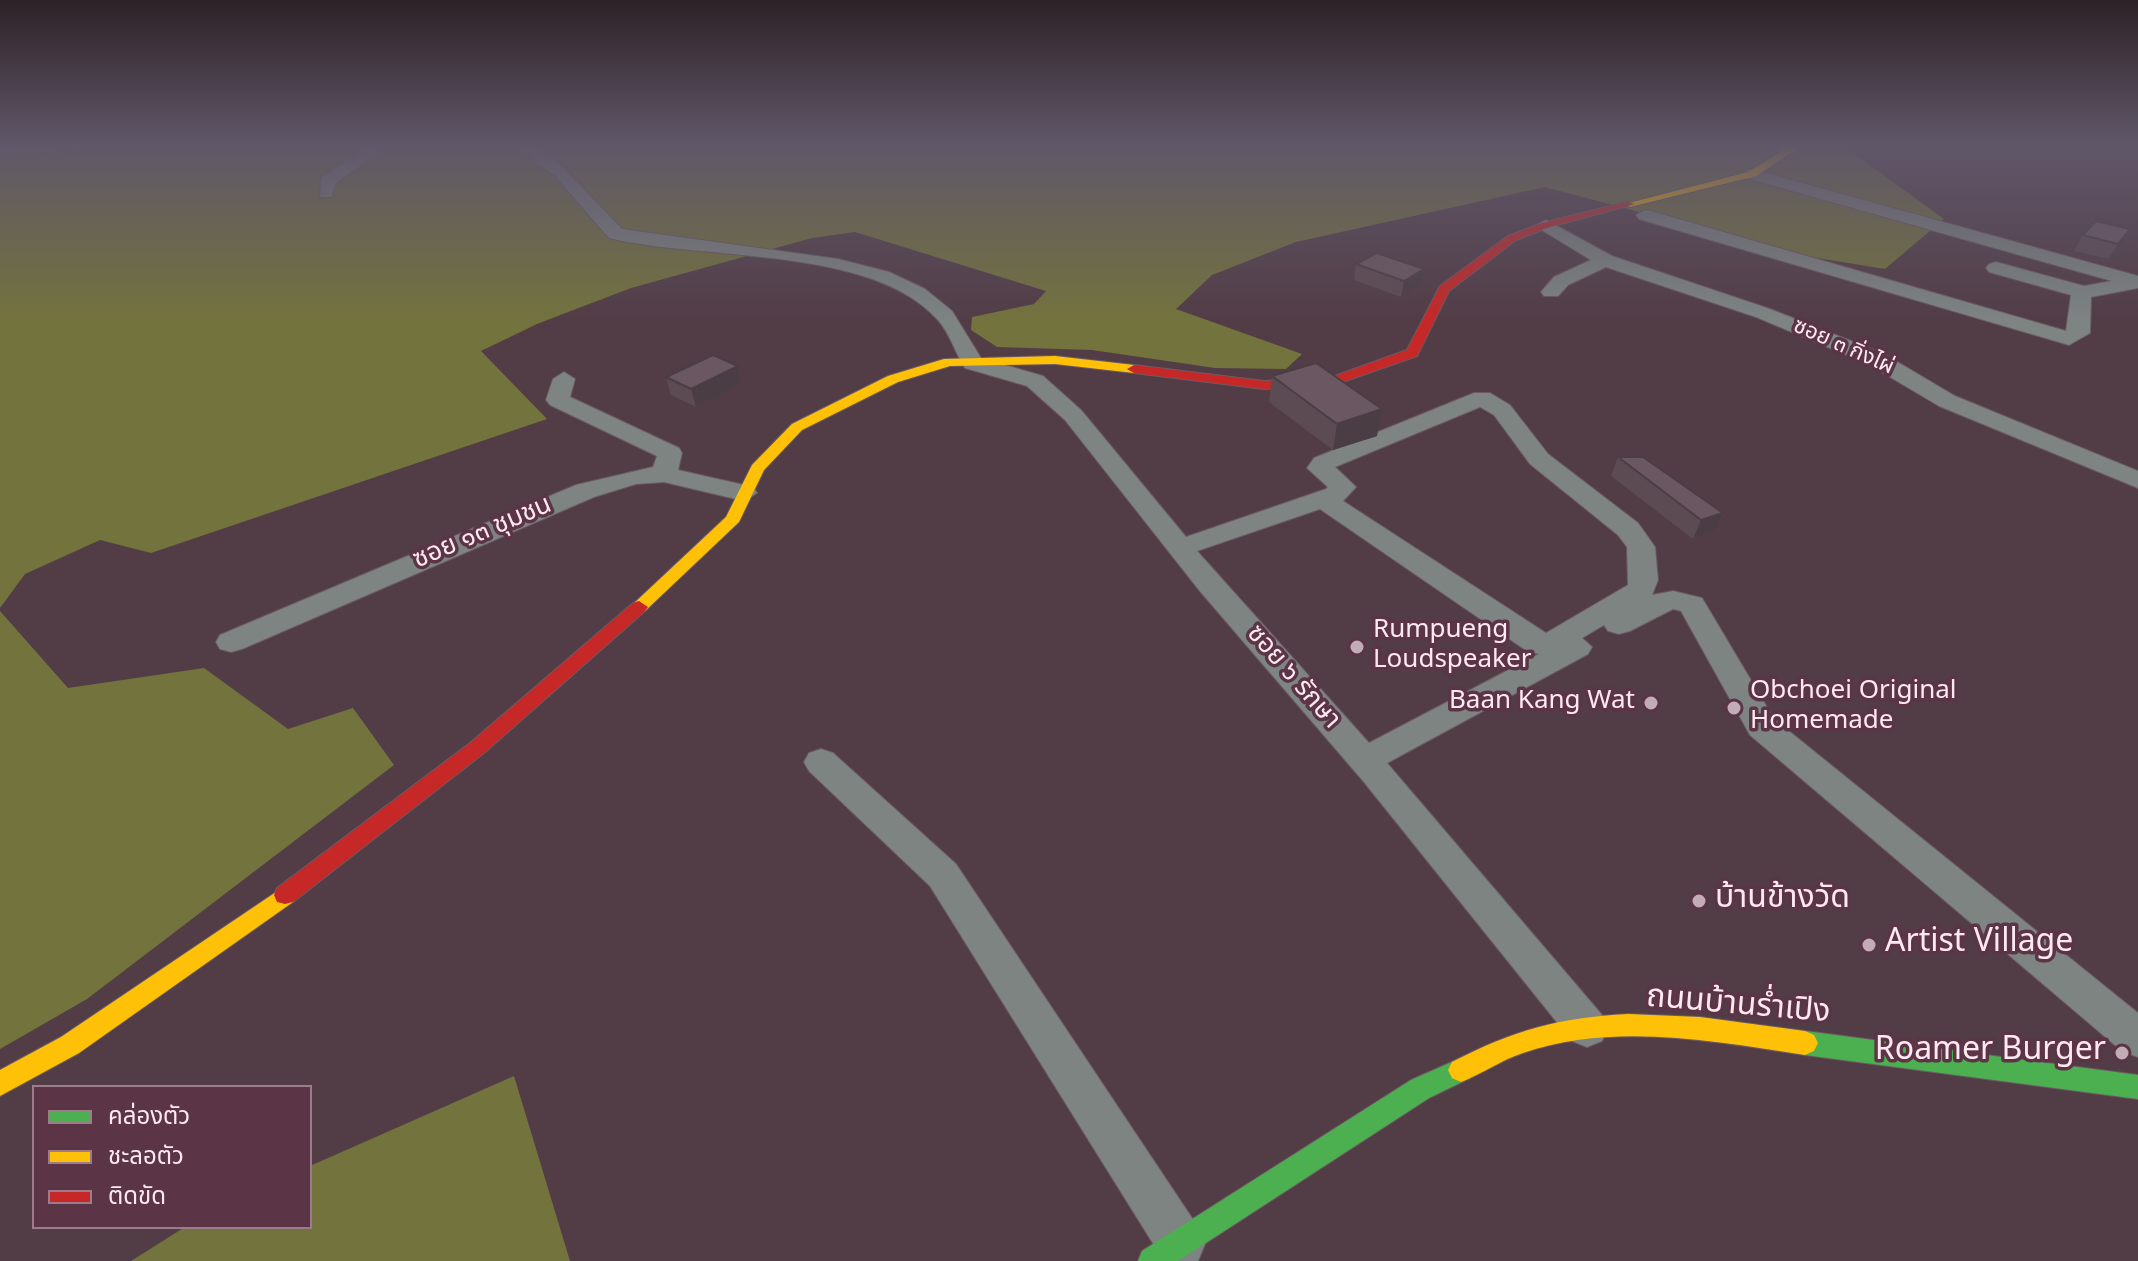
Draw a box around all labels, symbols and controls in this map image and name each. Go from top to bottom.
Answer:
street label: ซอย ๓ กิ่งไผ่ [1788,314,1898,382]
street label: ซอย ๑๓ ชุมชน [409,491,557,577]
place label: Rumpueng Loudspeaker [1373,616,1531,678]
street label: ซอย ๖ รักษา [1238,620,1346,736]
marker: Rumpueng Loudspeaker [1348,638,1366,656]
place label: Obchoei Original Homemade [1750,677,1957,738]
place label: Baan Kang Wat [1449,687,1635,719]
marker: Baan Kang Wat [1642,694,1660,712]
marker: Obchoei Original Homemade [1725,699,1743,717]
place label: บ้านข้างวัด [1715,882,1850,920]
marker: บ้านข้างวัด [1690,892,1708,910]
place label: Artist Village [1885,926,2073,964]
marker: Artist Village [1860,936,1878,954]
street label: ถนนบ้านร่ำเปิง [1644,980,1832,1034]
place label: Roamer Burger [1875,1034,2106,1072]
marker: Roamer Burger [2113,1044,2131,1062]
legend [32,1085,312,1229]
text: คล่องตัว [108,1099,190,1135]
text: ชะลอตัว [108,1139,184,1175]
text: ติดขัด [108,1179,166,1215]

